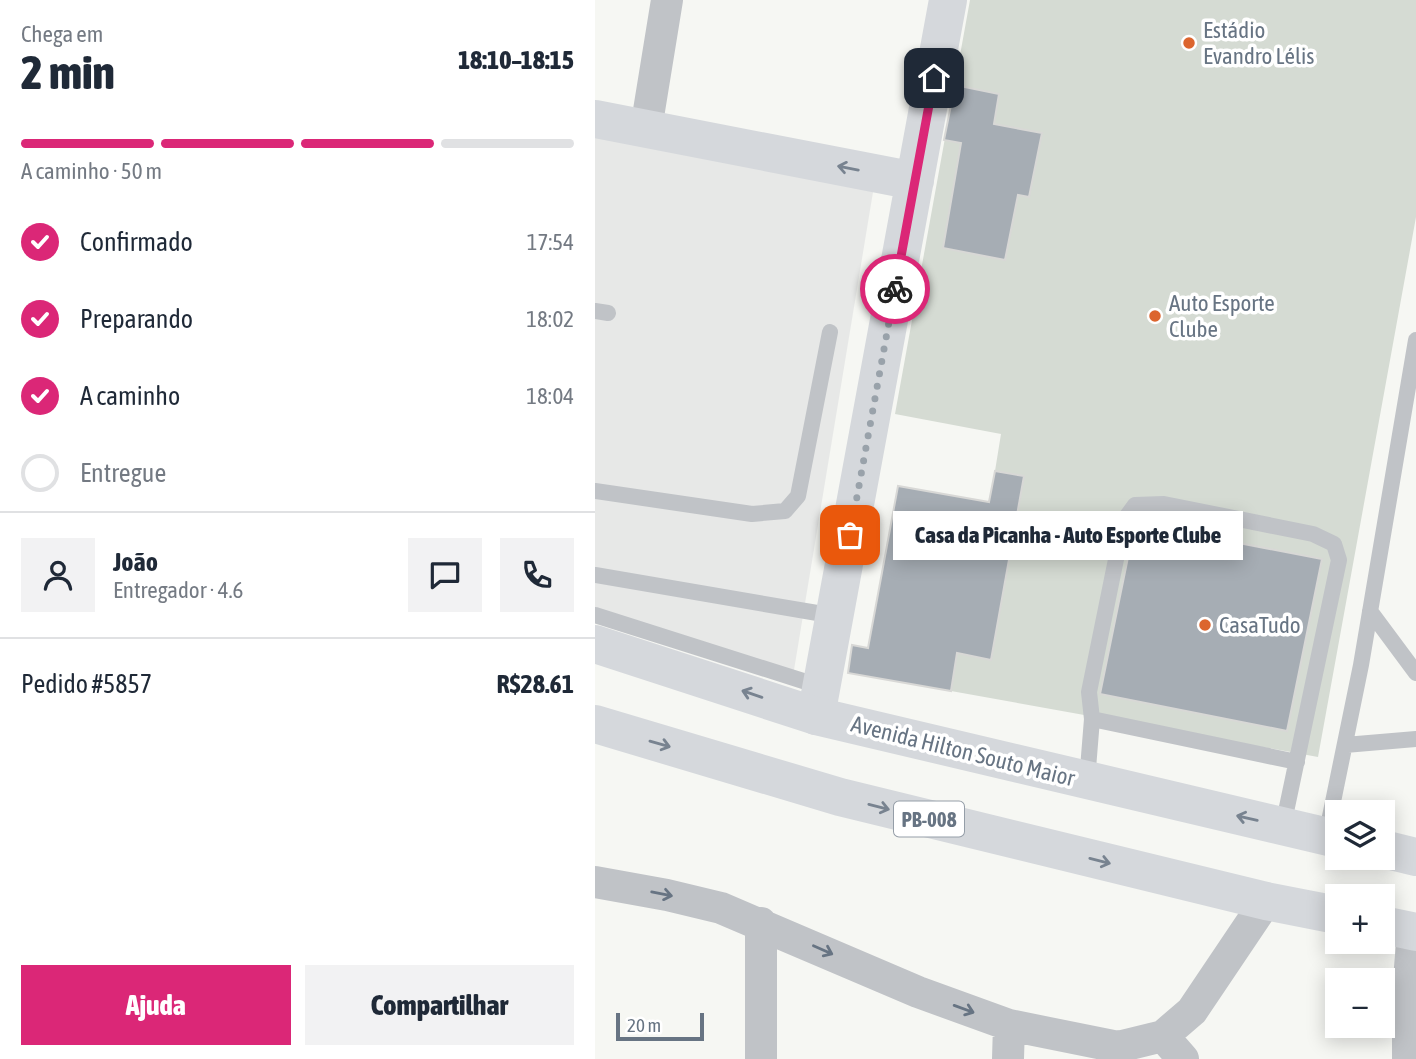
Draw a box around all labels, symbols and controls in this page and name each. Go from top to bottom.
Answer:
place label: Estádio Evandro Lélis [1203,17,1314,69]
text: Chega em [21,21,103,47]
marker: Estádio Evandro Lélis [1181,35,1197,51]
text: 18:10–18:15 [458,45,574,75]
text: 2 min [21,46,115,99]
pin [904,48,964,108]
icon: home [915,59,953,97]
text: A caminho · 50 m [21,158,162,184]
one-way arrow [837,161,860,174]
icon: check [21,223,59,261]
text: Confirmado [80,227,193,257]
text: 17:54 [527,229,574,255]
courier [860,254,930,324]
icon: bike [876,270,914,308]
place label: Auto Esporte Clube [1169,290,1275,342]
icon: check [21,300,59,338]
text: Preparando [80,304,193,334]
text: 18:02 [526,306,574,332]
marker: Auto Esporte Clube [1147,308,1163,324]
icon: check [21,377,59,415]
text: A caminho [80,381,180,411]
text: 18:04 [526,383,574,409]
text: Entregue [80,458,166,488]
pin [820,505,880,565]
callout: Casa da Picanha - Auto Esporte Clube [892,510,1242,560]
icon: bag [831,516,869,554]
text: Casa da Picanha - Auto Esporte Clube [915,522,1221,548]
button: person [21,538,95,612]
button: chat [408,538,482,612]
button: phone [500,538,574,612]
text: João [113,547,158,577]
text: Entregador · 4.6 [113,577,243,603]
place label: CasaTudo [1219,612,1301,638]
marker: CasaTudo [1197,617,1213,633]
text: Pedido #5857 [21,669,152,699]
text: R$28.61 [497,669,574,699]
one-way arrow [741,687,763,699]
street label: Avenida Hilton Souto Maior [849,711,1079,792]
one-way arrow [649,738,671,751]
one-way arrow [867,800,890,814]
map controls [1325,800,1395,1038]
button: layers [1325,800,1395,870]
road number: PB-008 [894,802,964,836]
one-way arrow [1236,811,1259,824]
one-way arrow [1088,854,1111,868]
button: + [1325,884,1395,954]
one-way arrow [650,888,673,901]
one-way arrow [812,945,834,958]
button: Ajuda [21,965,291,1045]
button: Compartilhar [305,965,574,1045]
button: − [1325,968,1395,1038]
one-way arrow [952,1003,974,1016]
scale bar [616,1010,703,1042]
text: 20 m [627,1014,661,1036]

